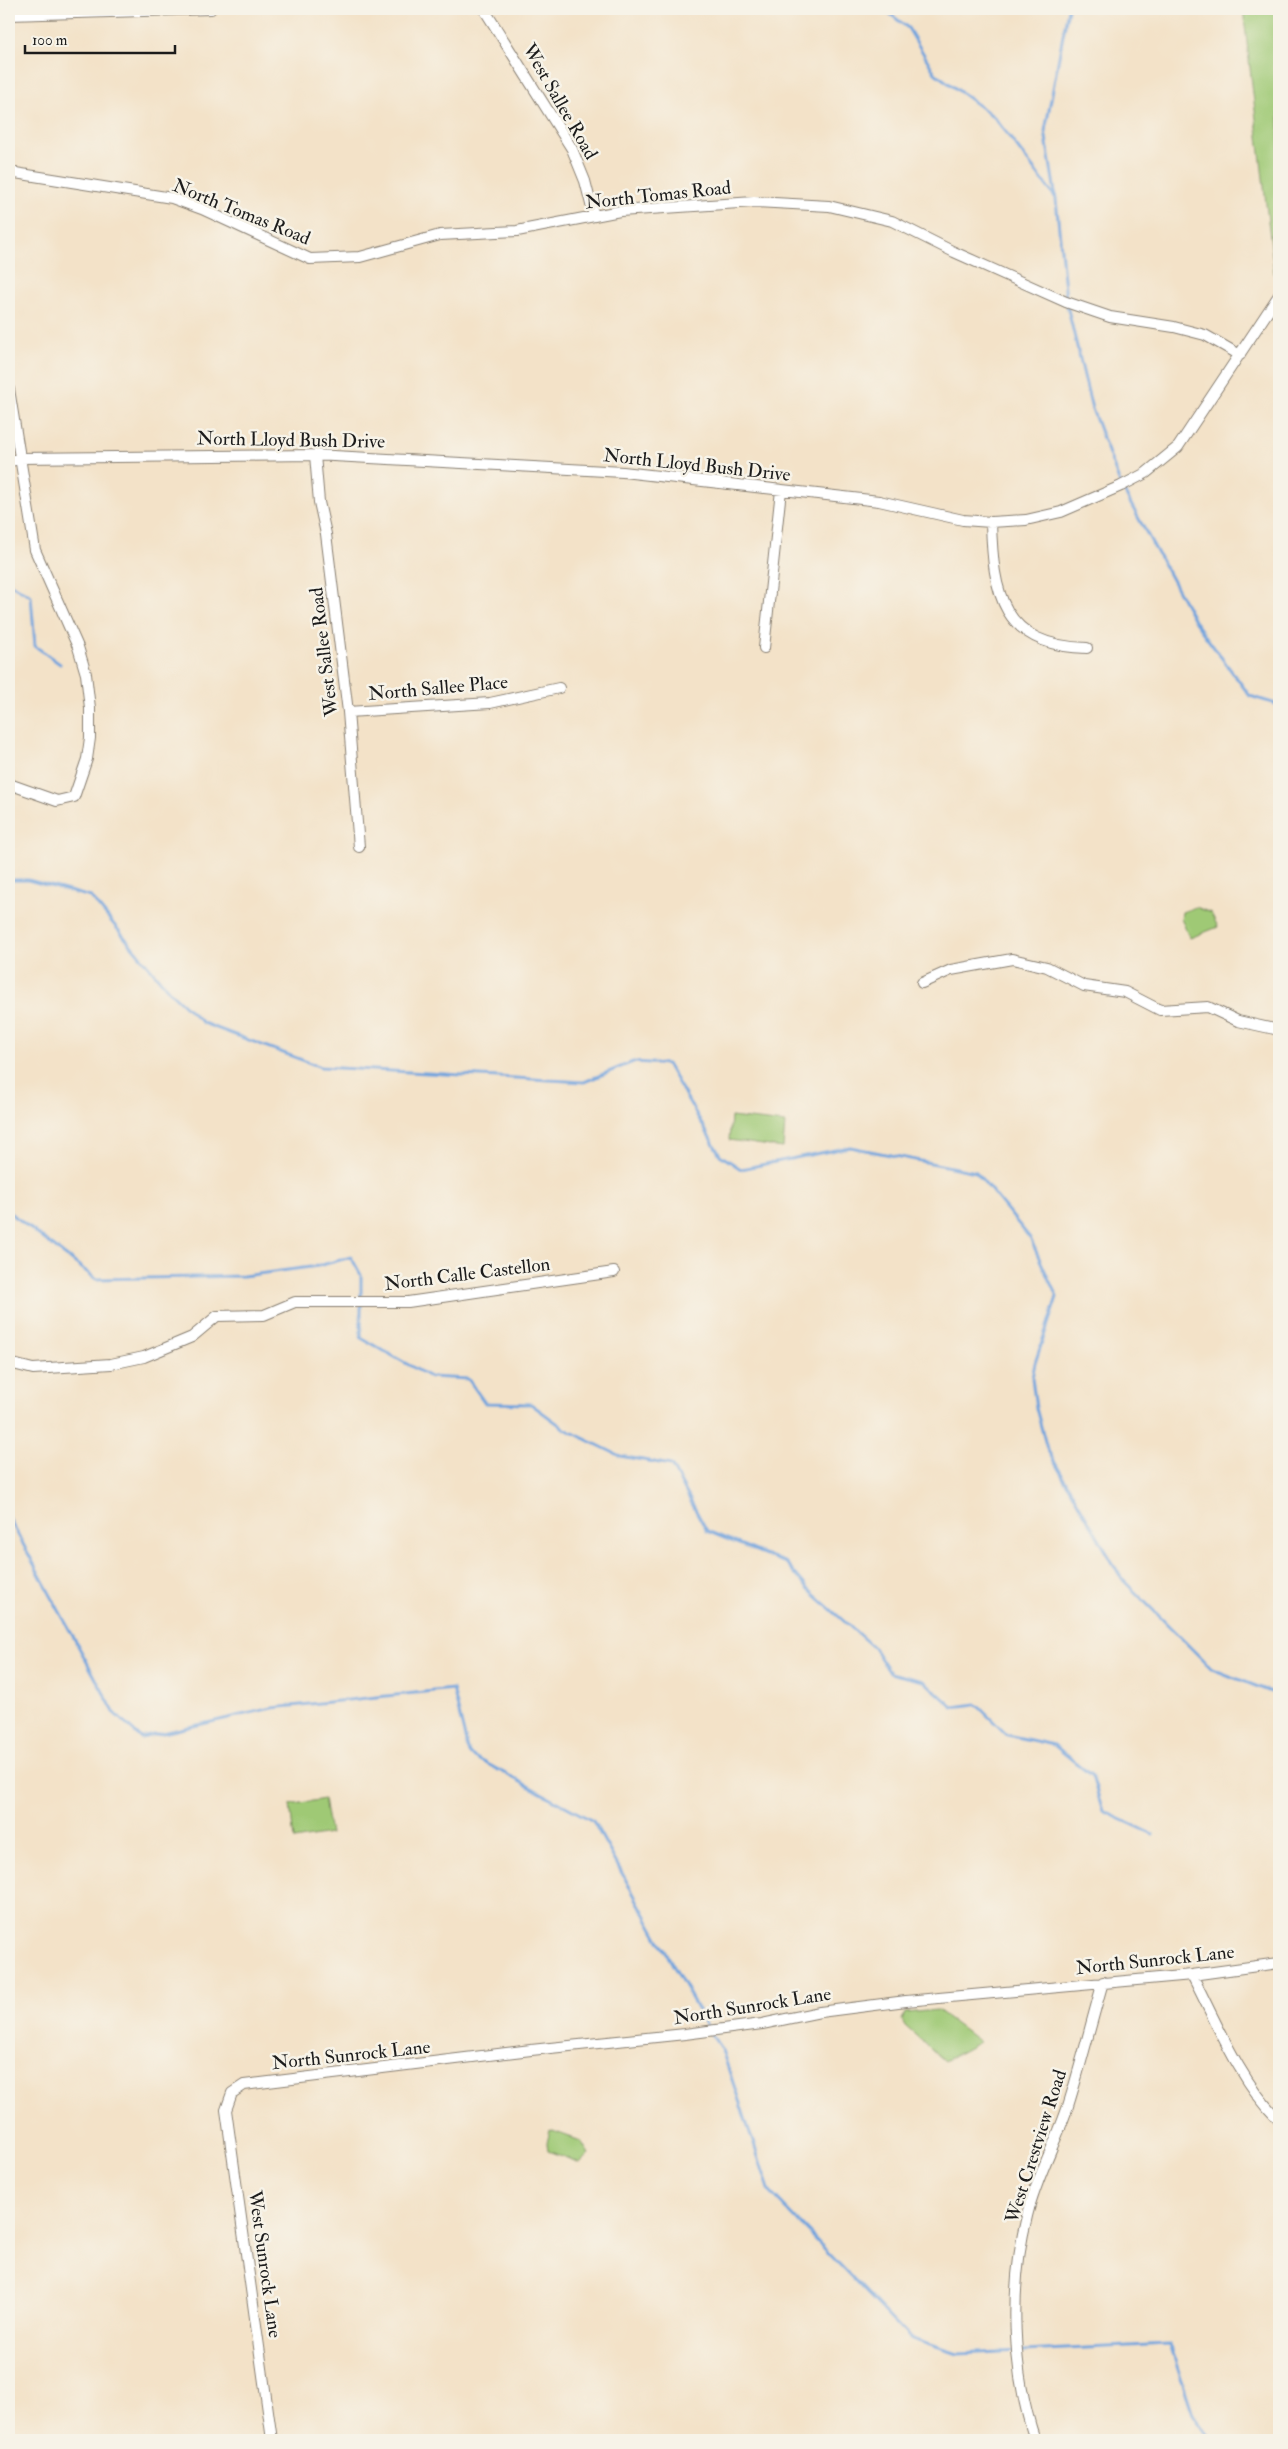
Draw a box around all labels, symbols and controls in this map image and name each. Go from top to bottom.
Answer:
scale bar [25,22,175,54]
text: 100 m [32,31,68,50]
street label: West Sallee Road [517,38,603,164]
street label: North Tomas Road [169,173,315,251]
street label: North Tomas Road [584,175,733,215]
street label: North Lloyd Bush Drive [197,426,385,454]
street label: North Lloyd Bush Drive [602,443,792,487]
street label: West Sallee Road [304,585,344,719]
street label: North Sallee Place [367,670,509,706]
street label: North Calle Castellon [383,1252,552,1296]
street label: North Sunrock Lane [1075,1940,1236,1980]
street label: North Sunrock Lane [672,1982,833,2030]
street label: North Sunrock Lane [271,2035,432,2075]
street label: West Crestview Road [999,2066,1072,2227]
street label: West Sunrock Lane [243,2188,287,2339]

